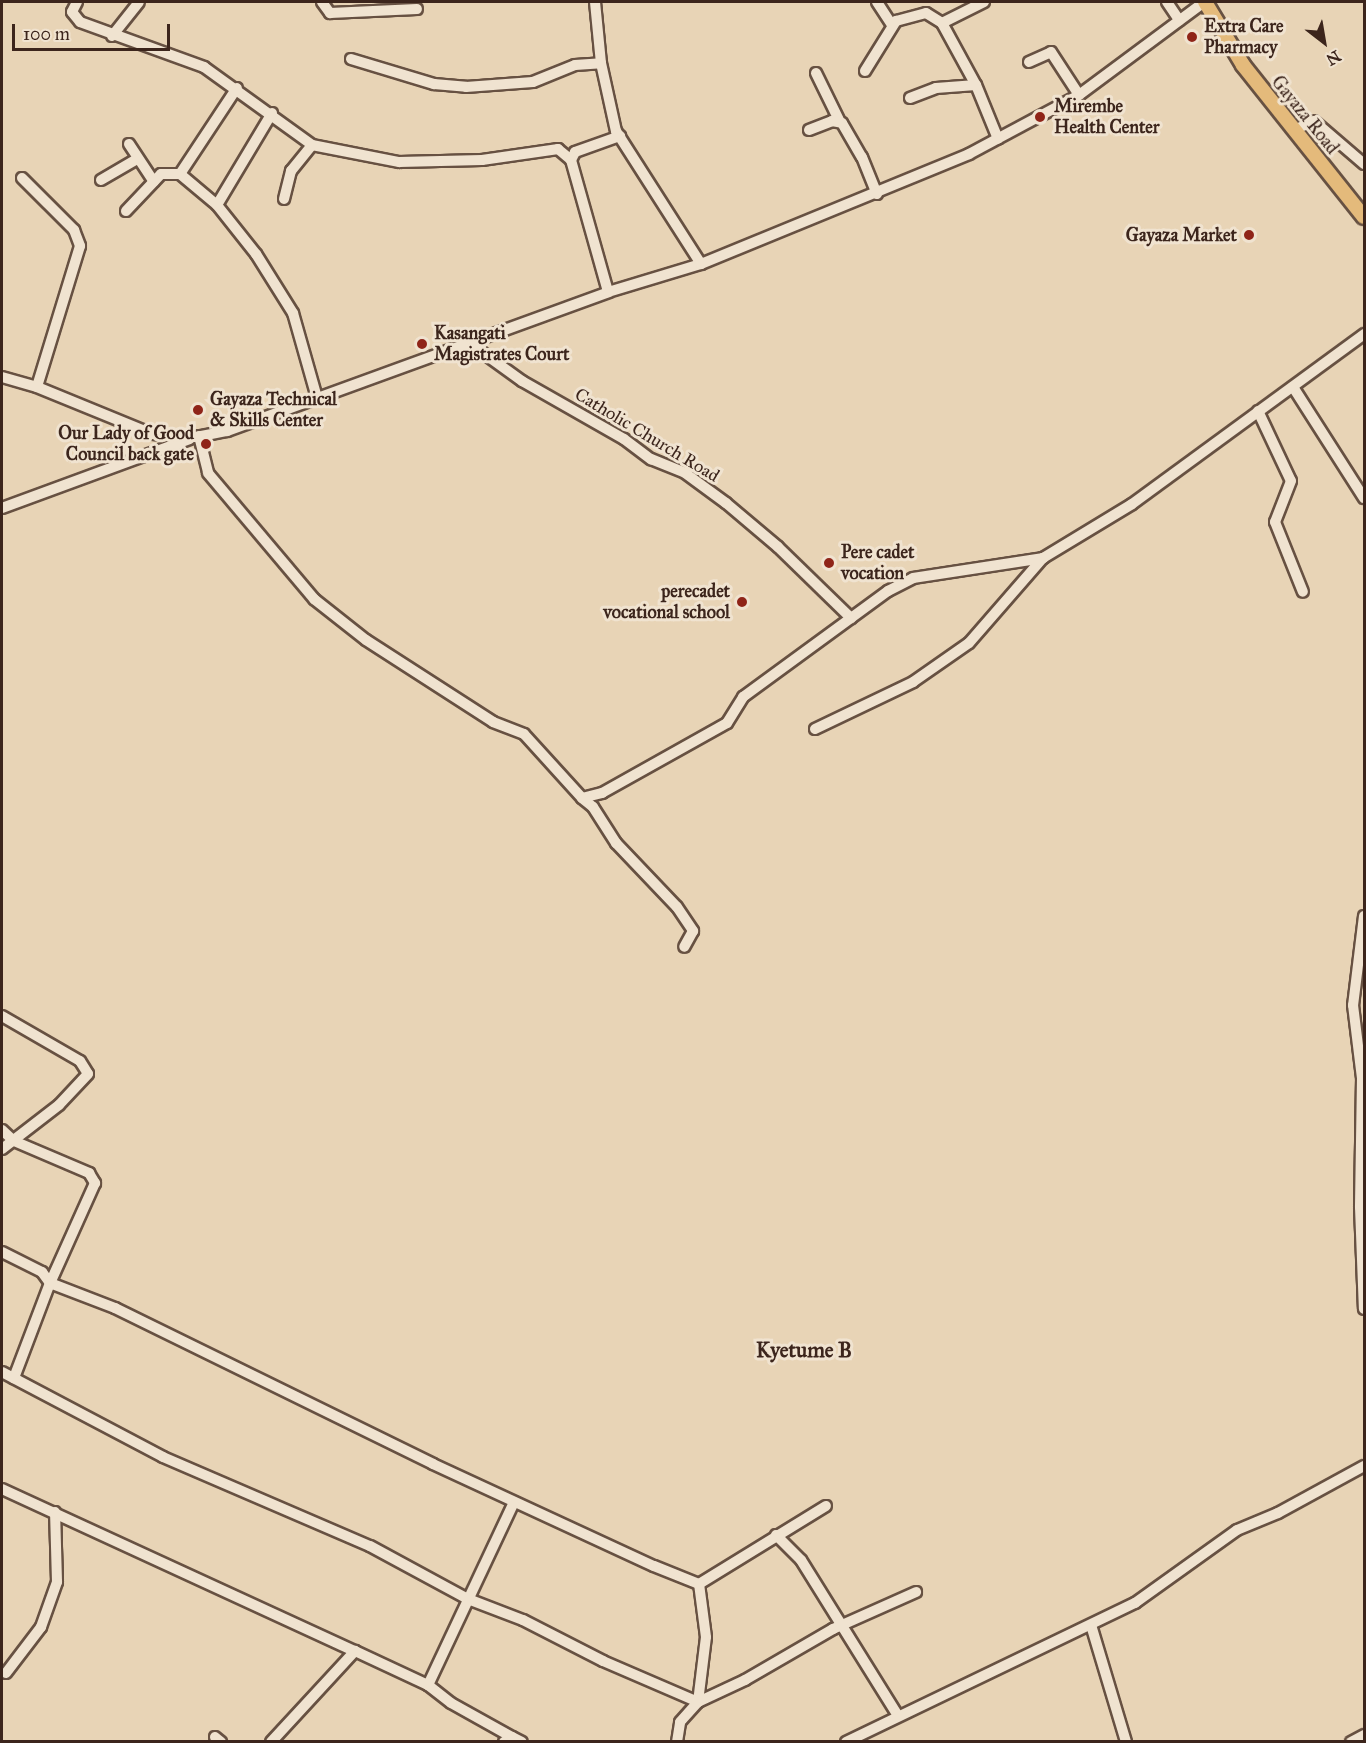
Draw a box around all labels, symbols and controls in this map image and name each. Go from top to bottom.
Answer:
scale bar [15,12,172,50]
north arrow [1294,12,1354,72]
place label: Extra Care Pharmacy [1204,16,1283,58]
text: 100 m [23,23,70,45]
marker: Extra Care Pharmacy [1185,30,1199,44]
text: N [1323,46,1344,69]
street label: Gayaza Road [1267,71,1343,159]
place label: Mirembe Health Center [1054,96,1160,138]
marker: Mirembe Health Center [1031,108,1049,126]
place label: Gayaza Market [1126,224,1237,246]
marker: Gayaza Market [1242,228,1256,242]
place label: Kasangati Magistrates Court [434,323,569,366]
marker: Kasangati Magistrates Court [415,337,429,351]
street label: Catholic Church Road [571,383,723,487]
place label: Gayaza Technical & Skills Center [210,389,337,432]
marker: Gayaza Technical & Skills Center [191,403,205,417]
place label: Our Lady of Good Council back gate [58,423,194,466]
marker: Our Lady of Good Council back gate [199,437,213,451]
place label: Pere cadet vocation [841,542,914,584]
marker: Pere cadet vocation [822,556,836,570]
place label: perecadet vocational school [603,581,730,624]
marker: perecadet vocational school [735,595,749,609]
district label: Kyetume B [756,1337,852,1363]

